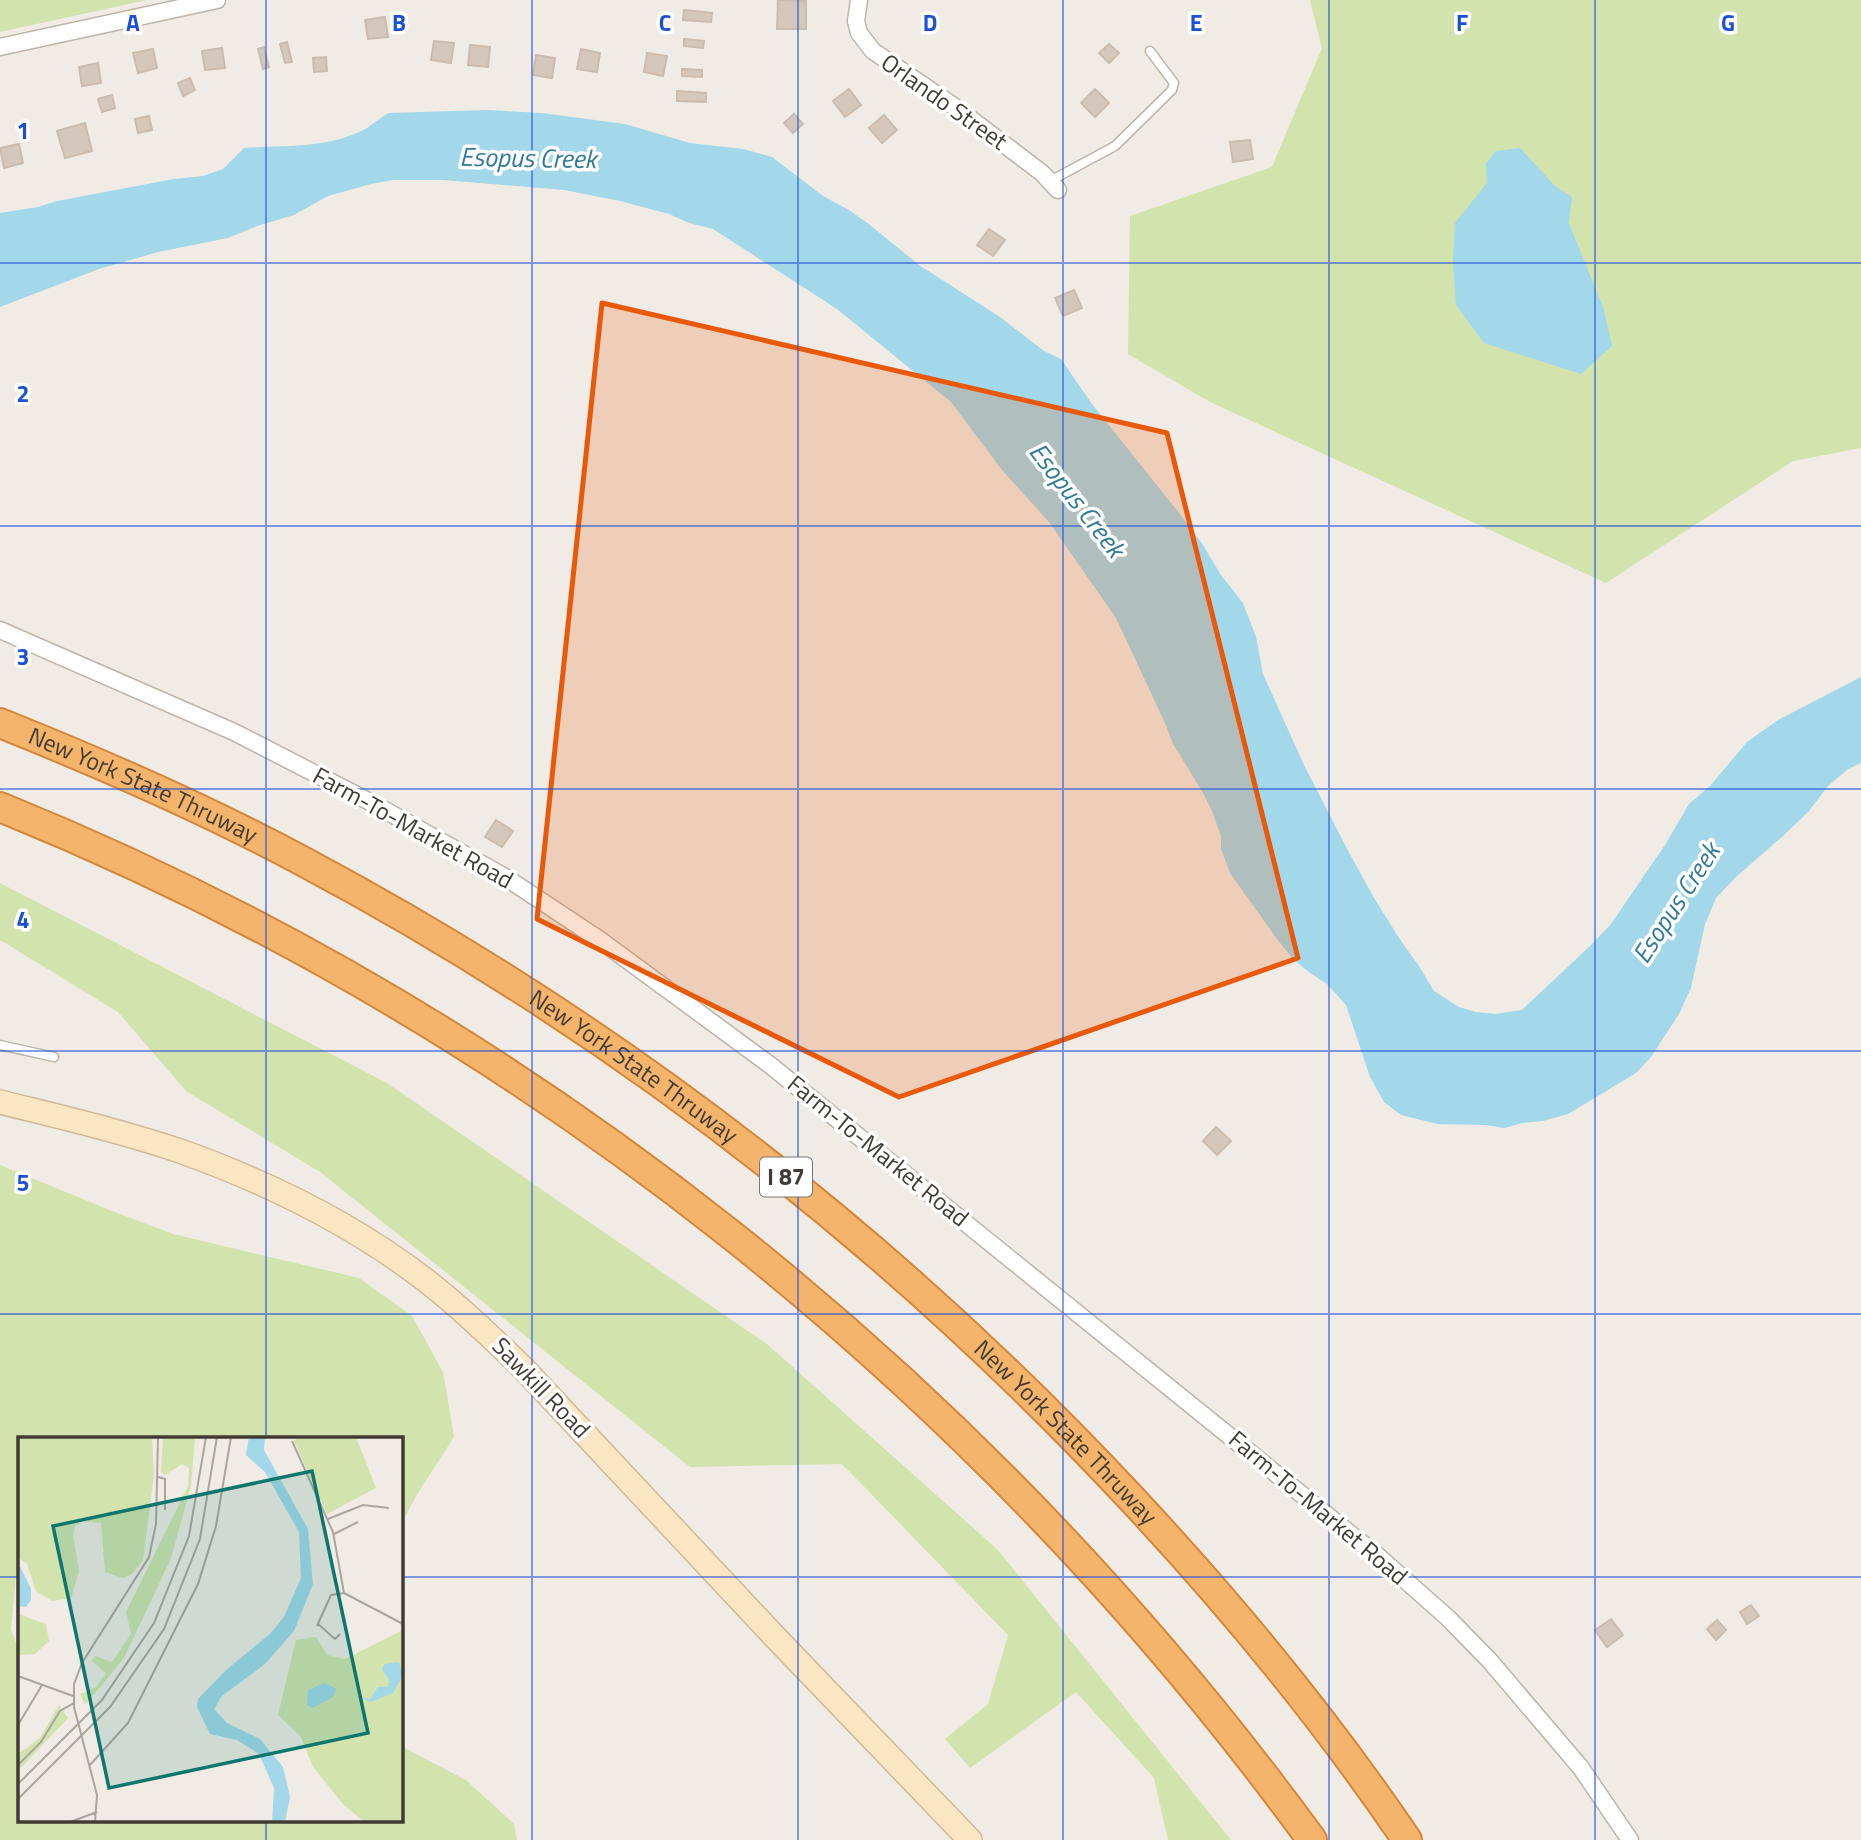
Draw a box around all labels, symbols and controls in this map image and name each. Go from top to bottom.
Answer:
text: A [126,5,140,40]
text: B [392,5,406,40]
text: C [659,5,671,40]
text: D [923,5,937,40]
text: E [1190,5,1202,40]
text: F [1456,5,1468,40]
text: G [1721,5,1735,40]
street label: Orlando Street [874,44,1016,158]
text: 1 [17,113,29,148]
water label: Esopus Creek [459,137,600,178]
text: 2 [17,376,29,411]
water label: Esopus Creek [1020,434,1137,568]
text: 3 [17,639,29,674]
street label: New York State Thruway [23,717,265,852]
street label: Farm-To-Market Road [307,757,520,897]
water label: Esopus Creek [1622,832,1731,971]
text: 4 [17,902,29,937]
street label: New York State Thruway [523,980,747,1152]
street label: Farm-To-Market Road [780,1066,977,1235]
road number: I 87 [760,1158,812,1196]
text: 5 [17,1165,29,1200]
street label: Sawkill Road [484,1329,599,1446]
street label: New York State Thruway [966,1331,1167,1533]
street label: Farm-To-Market Road [1221,1421,1416,1593]
inset map [18,1437,402,1822]

